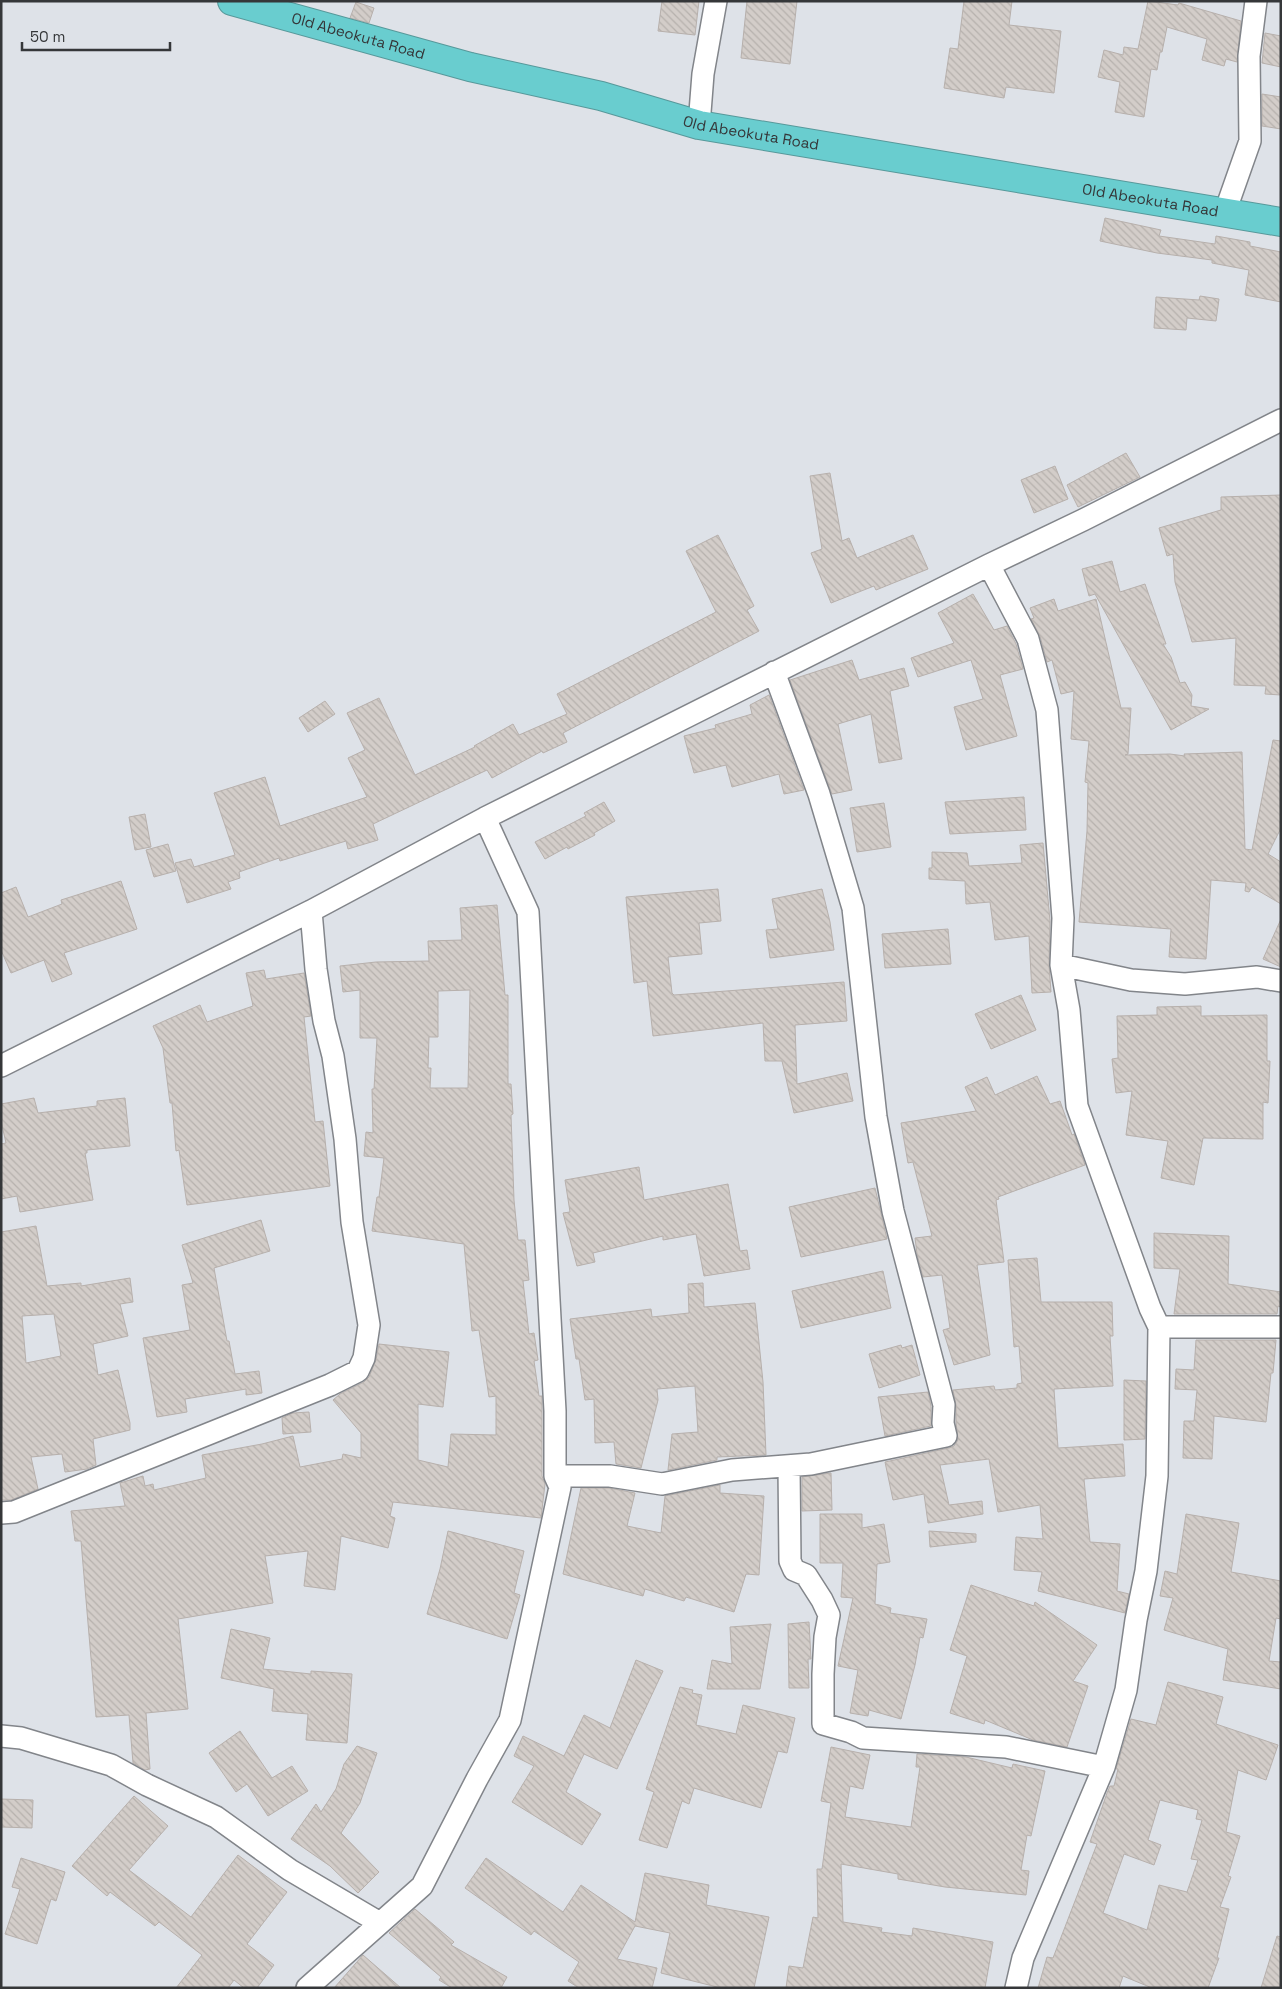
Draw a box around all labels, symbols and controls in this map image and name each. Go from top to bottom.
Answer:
street label: Old Abeokuta Road [289,8,427,63]
scale bar [22,20,170,52]
text: 50 m [30,27,65,46]
street label: Old Abeokuta Road [681,111,821,154]
street label: Old Abeokuta Road [1081,179,1220,220]

